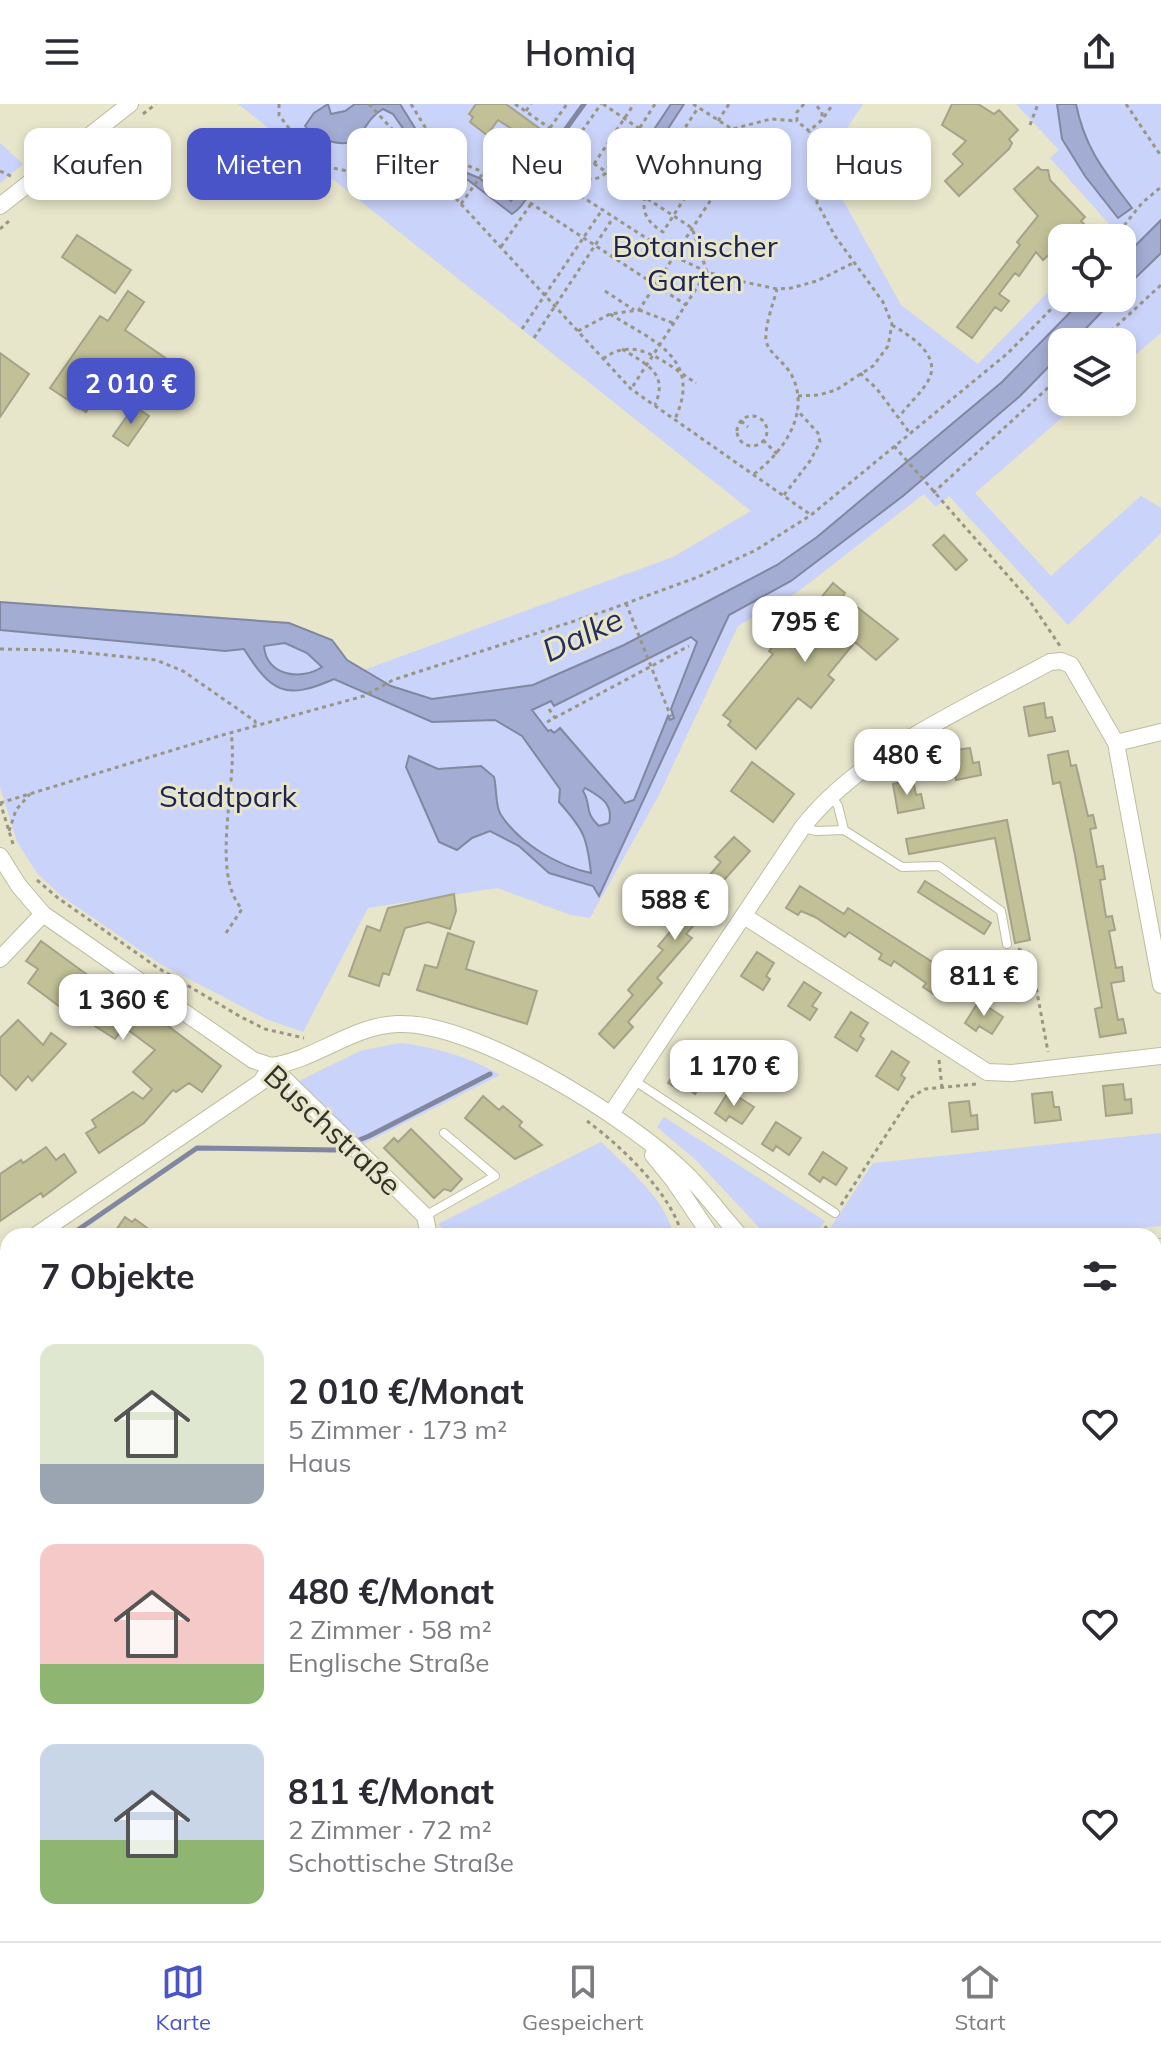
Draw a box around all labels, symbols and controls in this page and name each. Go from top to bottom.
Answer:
icon: menu [40,30,84,74]
text: Homiq [525,30,636,75]
icon: share [1077,30,1121,74]
chip: Kaufen [24,128,171,200]
chip: Mieten [187,128,331,200]
chip: Filter [347,128,467,200]
chip: Neu [483,128,591,200]
chip: Wohnung [607,128,791,200]
chip: Haus [807,128,931,200]
map controls [1048,224,1136,416]
button: locate [1048,224,1136,312]
park label: Botanischer Garten [612,227,778,299]
button: layers [1048,328,1136,416]
pin: 2 010 € [57,358,205,426]
text: 2 010 € [85,367,177,400]
pin: 795 € [749,596,861,664]
water label: Dalke [535,598,629,670]
text: 795 € [770,605,840,638]
pin: 480 € [851,729,963,797]
text: 480 € [872,738,942,771]
park label: Stadtpark [159,777,298,815]
pin: 588 € [619,874,731,942]
text: 588 € [640,883,710,916]
pin: 811 € [928,950,1040,1018]
text: 811 € [949,959,1019,992]
pin: 1 360 € [49,974,197,1042]
text: 1 360 € [77,983,169,1016]
pin: 1 170 € [660,1040,808,1108]
text: 1 170 € [688,1049,780,1082]
street label: Buschstraße [256,1057,410,1203]
icon: filters [1078,1254,1122,1298]
text: 7 Objekte [40,1255,195,1298]
text: 2 010 €/Monat [288,1370,524,1413]
icon: home [104,1376,200,1472]
icon: heart [1078,1402,1122,1446]
text: 5 Zimmer · 173 m² [288,1413,507,1446]
text: Haus [288,1446,351,1479]
text: 480 €/Monat [288,1570,494,1613]
icon: home [104,1576,200,1672]
icon: heart [1078,1602,1122,1646]
text: 2 Zimmer · 58 m² [288,1613,492,1646]
text: Englische Straße [288,1646,489,1679]
text: 811 €/Monat [288,1770,494,1813]
icon: home [104,1776,200,1872]
icon: heart [1078,1802,1122,1846]
text: 2 Zimmer · 72 m² [288,1813,492,1846]
text: Schottische Straße [288,1846,514,1879]
tab: Karte [156,1960,211,2036]
tab: Gespeichert [522,1960,643,2036]
tab: Start [955,1960,1005,2036]

